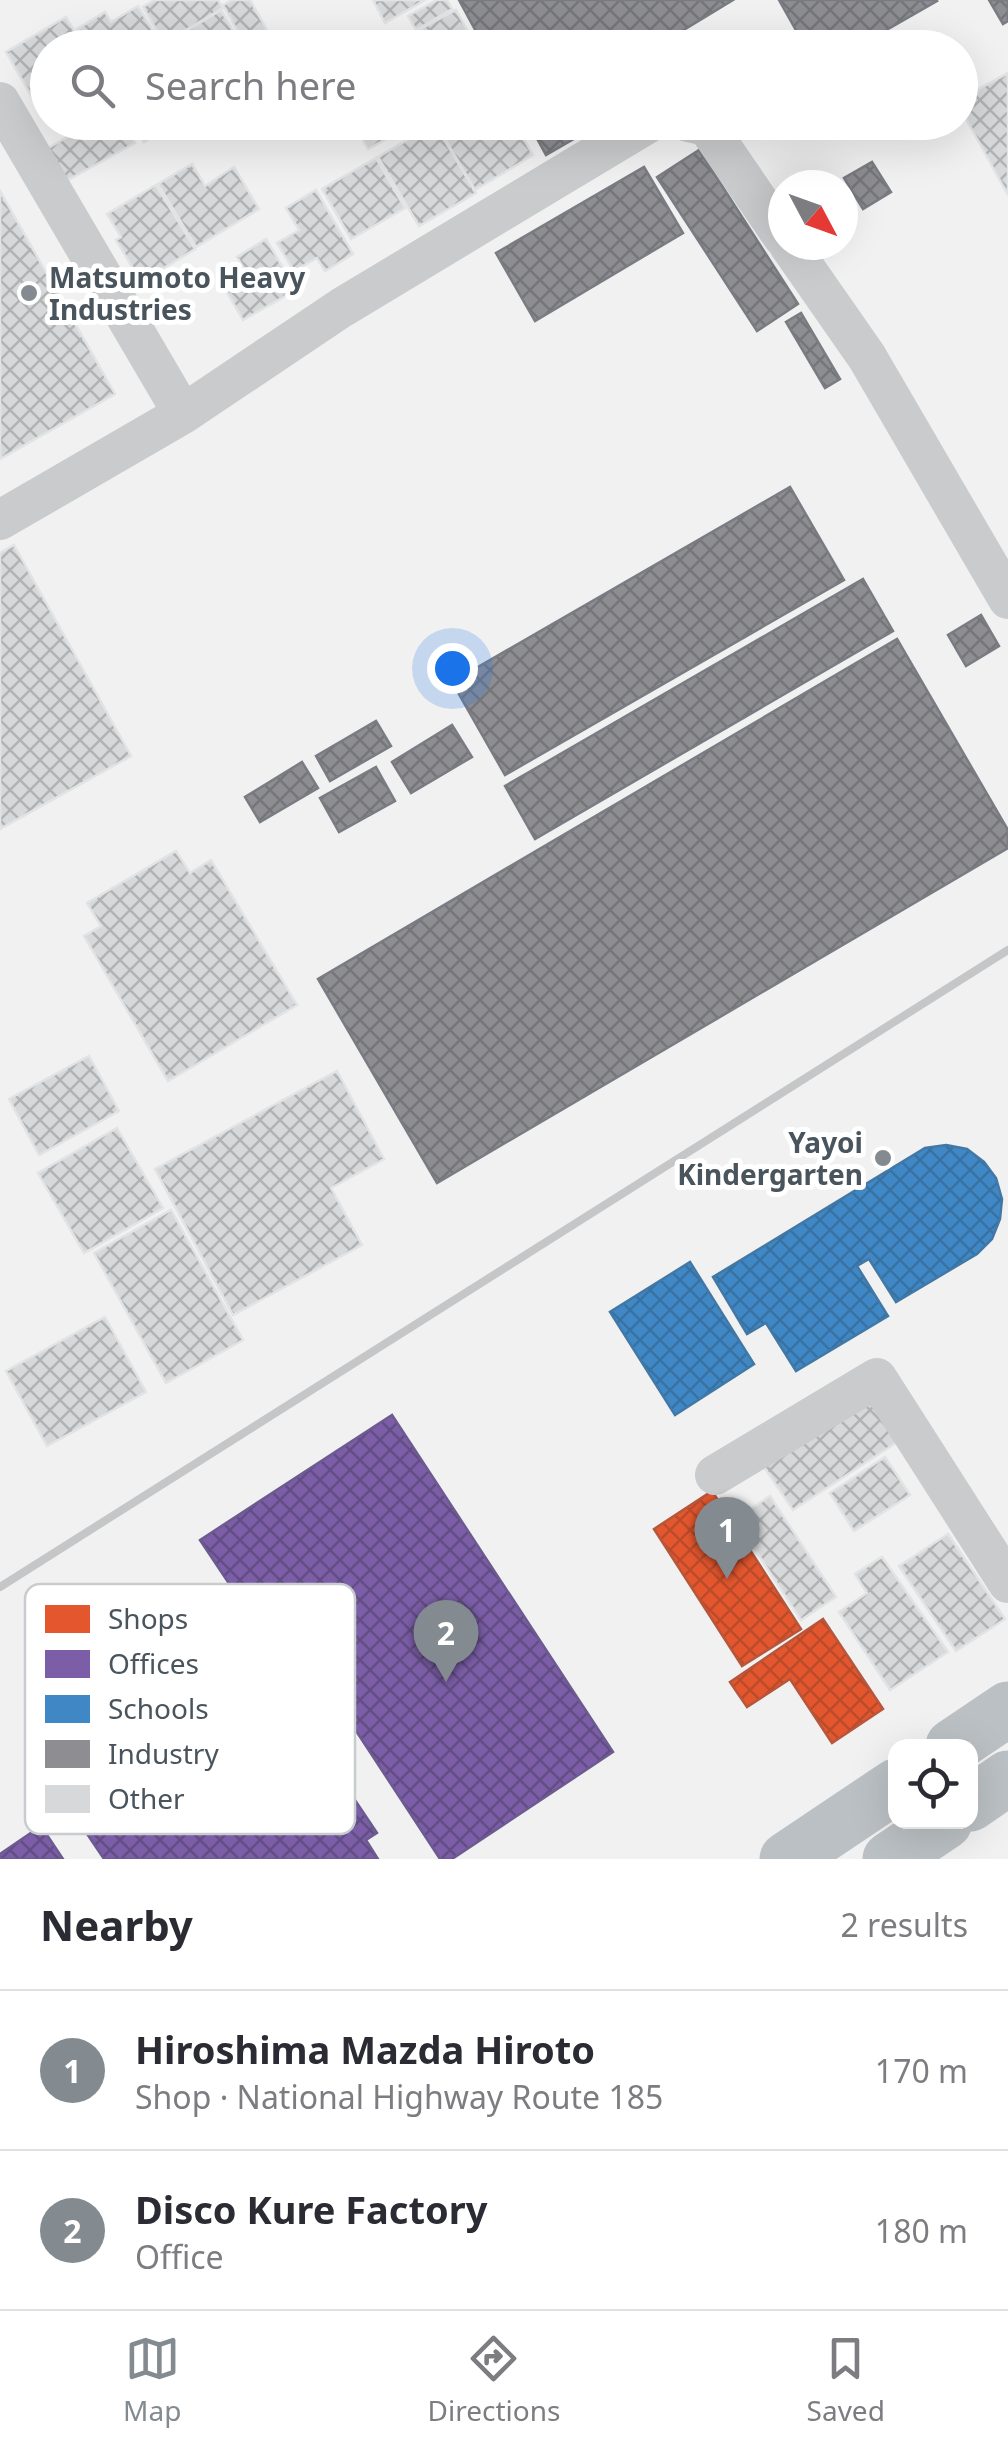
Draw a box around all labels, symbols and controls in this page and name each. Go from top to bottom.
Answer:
search box [30,30,978,140]
icon: search [65,58,120,113]
text: Search here [145,59,356,111]
north arrow [768,170,858,260]
place label: Matsumoto Heavy Industries [49,258,305,328]
marker: Matsumoto Heavy Industries [18,282,40,304]
your location [427,643,478,694]
place label: Yayoi Kindergarten [677,1123,863,1193]
marker: Yayoi Kindergarten [872,1147,894,1169]
pin: 1 [694,1496,760,1579]
legend [25,1584,355,1834]
text: Shops [108,1599,188,1637]
pin: 2 [414,1600,478,1682]
text: Offices [108,1644,199,1682]
text: Schools [108,1689,209,1727]
text: Industry [108,1734,219,1772]
map controls [888,1739,978,1829]
button: locate [888,1739,978,1829]
text: Other [108,1779,185,1817]
text: Nearby [40,1896,193,1953]
text: 2 results [841,1903,968,1946]
text: Hiroshima Mazda Hiroto [135,2023,595,2075]
text: 1 [63,2049,82,2092]
text: 170 m [875,2049,968,2092]
text: Shop · National Highway Route 185 [135,2075,663,2118]
text: Disco Kure Factory [135,2183,487,2235]
text: 2 [63,2209,82,2252]
text: 180 m [875,2209,968,2252]
text: Office [135,2235,224,2278]
tab: Map [123,2331,181,2429]
tab: Directions [428,2331,560,2429]
tab: Saved [807,2331,885,2429]

